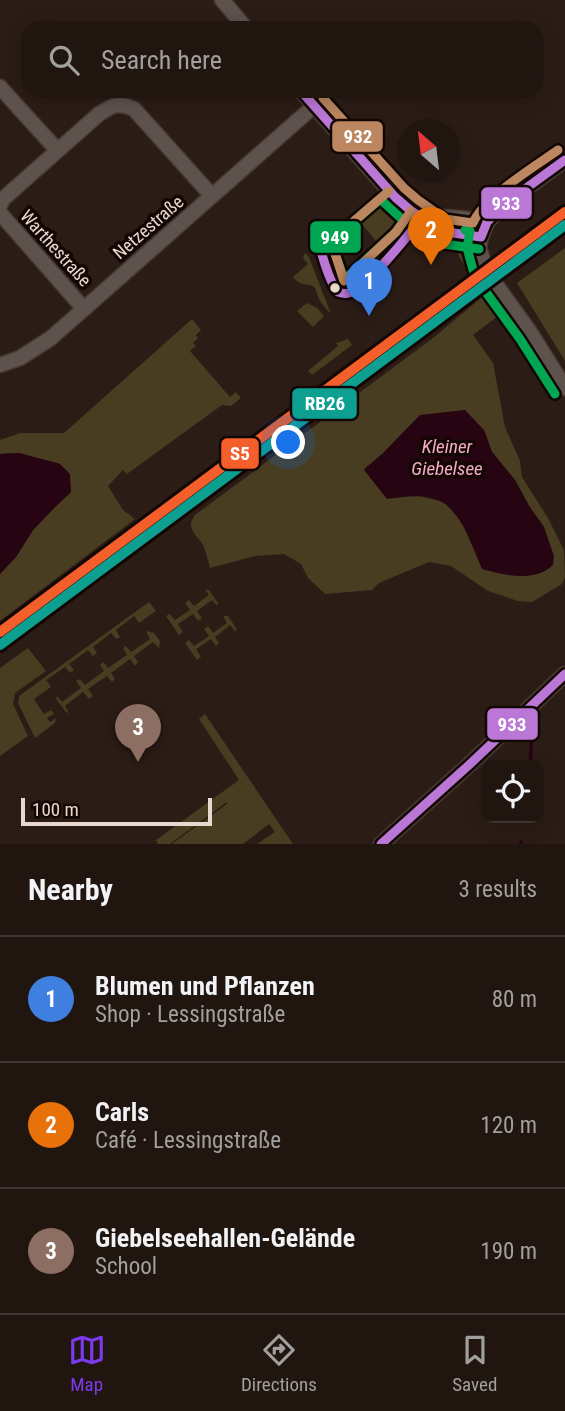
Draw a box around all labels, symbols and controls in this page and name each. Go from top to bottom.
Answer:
search box [21,21,544,98]
icon: search [45,41,83,79]
text: Search here [101,45,222,75]
north arrow [397,119,460,182]
line badge: 932 [331,120,384,153]
text: 932 [344,125,372,148]
line badge: 933 [480,186,533,220]
street label: Netzestraße [109,191,187,263]
text: 933 [492,192,520,215]
street label: Warthestraße [16,205,96,291]
pin: 2 [408,207,454,265]
line badge: 949 [309,220,362,254]
text: 949 [321,226,349,249]
pin: 1 [346,258,392,316]
unlabelled marker [328,281,342,295]
line badge: RB26 [291,387,358,420]
text: RB26 [305,392,345,415]
your location [271,425,305,459]
water label: Kleiner Giebelsee [411,435,483,480]
line badge: S5 [220,437,260,470]
text: S5 [230,442,250,465]
pin: 3 [115,704,161,762]
line badge: 933 [486,707,539,741]
text: 933 [498,713,526,736]
map controls [481,760,544,823]
button: locate [481,760,544,823]
scale bar [21,795,212,827]
text: 100 m [32,798,79,821]
text: Nearby [28,872,113,907]
text: 3 results [459,876,537,903]
text: Blumen und Pflanzen [95,971,315,1001]
text: 1 [45,986,57,1013]
text: 80 m [492,986,537,1013]
text: Shop · Lessingstraße [95,1001,285,1028]
text: Carls [95,1097,149,1127]
text: 2 [45,1112,57,1139]
text: 120 m [480,1112,537,1139]
text: Café · Lessingstraße [95,1127,281,1154]
text: Giebelseehallen-Gelände [95,1223,355,1253]
text: 3 [45,1238,57,1265]
text: 190 m [480,1238,537,1265]
text: School [95,1253,157,1280]
tab: Map [68,1331,106,1396]
tab: Directions [241,1331,317,1396]
tab: Saved [452,1331,497,1396]

